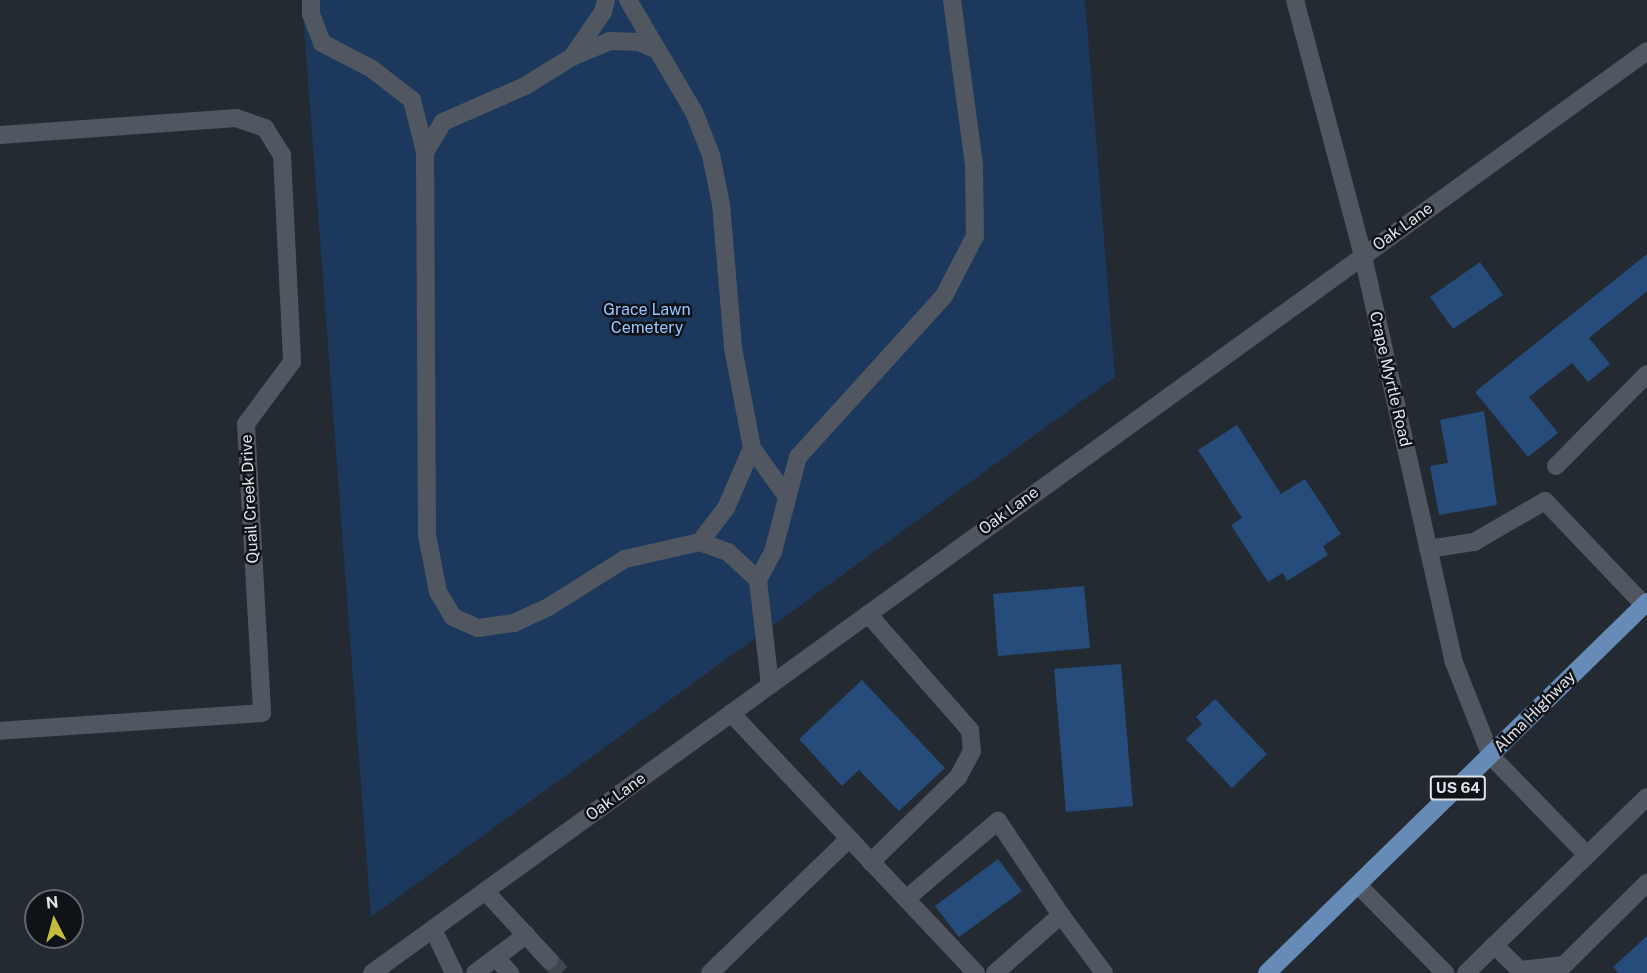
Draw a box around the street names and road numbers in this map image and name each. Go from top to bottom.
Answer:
street label: Oak Lane [1369,199,1437,255]
street label: Crape Myrtle Road [1365,309,1415,449]
street label: Quail Creek Drive [237,434,263,564]
street label: Oak Lane [975,483,1043,539]
street label: Alma Highway [1490,667,1580,757]
street label: Oak Lane [582,769,650,825]
road number: US 64 [1430,776,1486,800]

